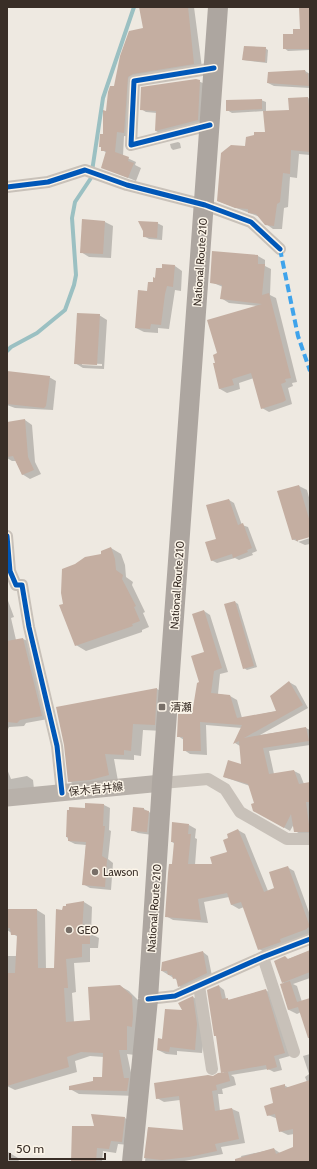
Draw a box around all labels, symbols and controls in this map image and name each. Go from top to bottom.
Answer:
street label: National Route 210 [190,217,210,307]
street label: National Route 210 [167,540,187,630]
place label: 清瀬 [170,700,192,714]
marker: 清瀬 [157,702,167,712]
street label: 保木吉井線 [68,779,124,799]
street label: National Route 210 [144,863,164,953]
place label: Lawson [103,865,138,879]
marker: Lawson [90,867,100,877]
place label: GEO [77,923,99,937]
marker: GEO [64,925,74,935]
scale bar [10,1135,105,1161]
text: 50 m [16,1141,44,1156]

